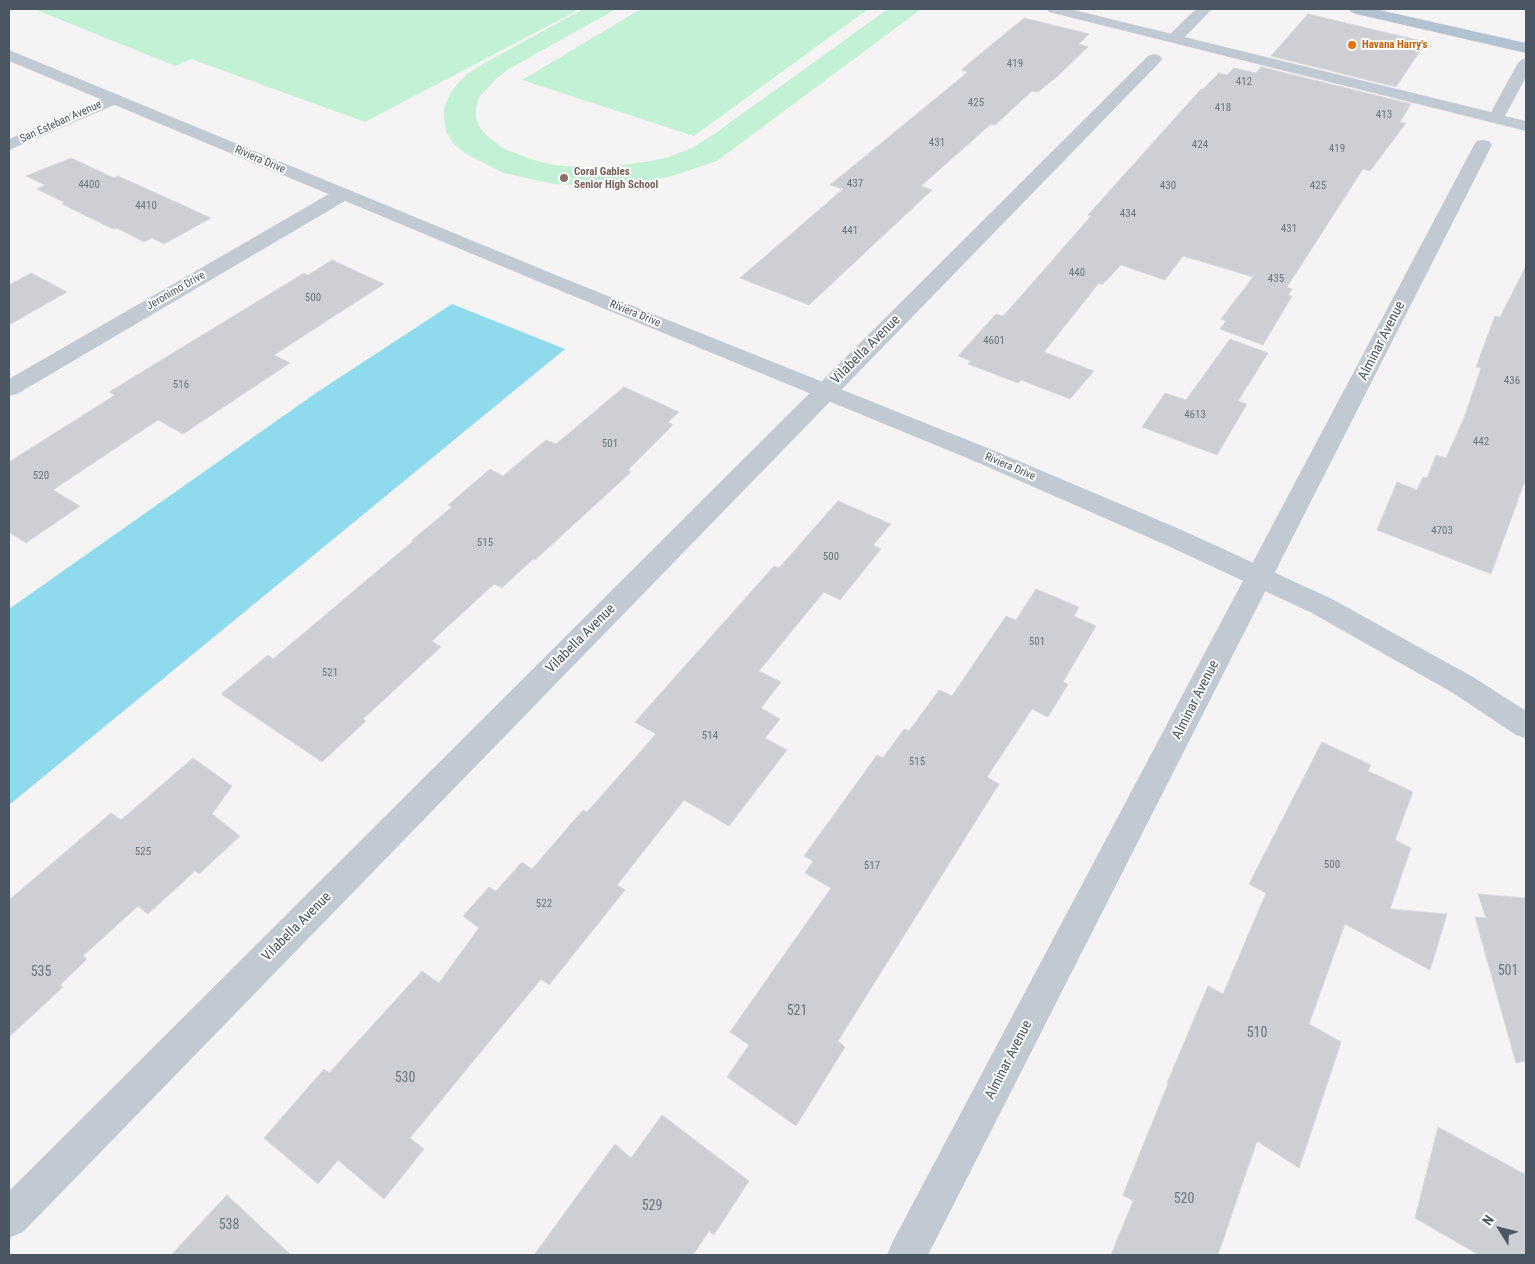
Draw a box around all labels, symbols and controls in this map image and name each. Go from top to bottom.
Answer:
place label: Havana Harry's [1362,38,1428,52]
marker: Havana Harry's [1346,39,1358,51]
house number: 419 [1007,57,1023,71]
house number: 412 [1236,75,1252,89]
house number: 425 [968,96,984,110]
street label: San Esteban Avenue [18,98,104,146]
house number: 418 [1215,101,1231,115]
house number: 413 [1376,108,1392,122]
house number: 431 [929,136,945,150]
house number: 424 [1192,138,1208,152]
house number: 419 [1329,142,1345,156]
street label: Riviera Drive [233,143,287,177]
place label: Coral Gables Senior High School [574,165,658,191]
marker: Coral Gables Senior High School [558,172,570,184]
house number: 437 [847,177,863,191]
house number: 4400 [78,178,100,192]
house number: 430 [1160,179,1176,193]
house number: 425 [1310,179,1326,193]
house number: 4410 [135,199,157,213]
house number: 434 [1120,207,1136,221]
house number: 431 [1281,222,1297,236]
house number: 441 [842,224,858,238]
house number: 440 [1069,266,1085,280]
street label: Jeronimo Drive [144,269,208,313]
house number: 435 [1268,272,1284,286]
house number: 500 [305,291,321,305]
street label: Riviera Drive [608,298,662,330]
street label: Alminar Avenue [1355,299,1409,383]
street label: Vilabella Avenue [828,312,904,388]
house number: 4601 [983,334,1005,348]
house number: 436 [1504,374,1520,388]
house number: 516 [173,378,189,392]
house number: 4613 [1184,408,1206,422]
house number: 442 [1473,435,1489,449]
house number: 501 [602,437,618,451]
street label: Riviera Drive [983,450,1037,484]
house number: 520 [33,469,49,483]
house number: 4703 [1431,524,1453,538]
house number: 515 [477,536,493,550]
house number: 500 [823,550,839,564]
street label: Vilabella Avenue [543,601,619,677]
house number: 501 [1029,635,1045,649]
street label: Alminar Avenue [1169,658,1223,742]
house number: 521 [322,666,338,680]
house number: 514 [702,729,718,743]
house number: 515 [909,755,925,769]
house number: 525 [135,845,151,859]
house number: 500 [1324,858,1340,872]
house number: 517 [864,859,880,873]
street label: Vilabella Avenue [259,889,335,965]
house number: 522 [536,897,552,911]
house number: 501 [1498,963,1518,979]
house number: 535 [31,964,51,980]
house number: 521 [787,1003,807,1019]
street label: Alminar Avenue [982,1018,1036,1102]
house number: 510 [1247,1025,1267,1041]
house number: 530 [395,1070,415,1086]
house number: 520 [1174,1191,1194,1207]
house number: 529 [642,1198,662,1214]
north arrow [1475,1204,1525,1254]
text: N [1479,1212,1497,1228]
house number: 538 [219,1217,239,1233]

